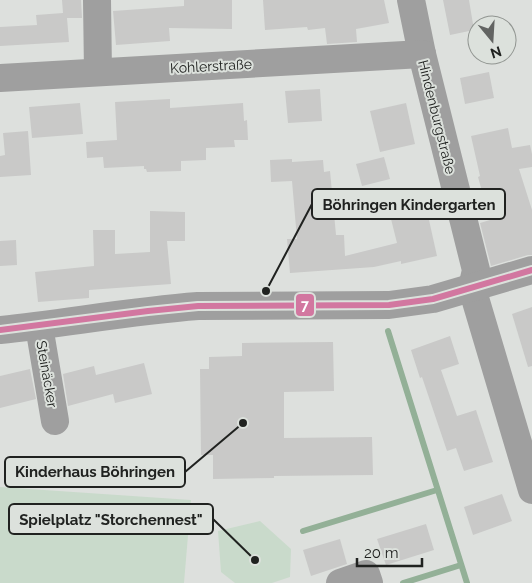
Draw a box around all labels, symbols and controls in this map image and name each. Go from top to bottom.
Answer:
north arrow [467,15,517,65]
text: N [488,43,504,62]
street label: Kohlerstraße [170,56,252,76]
street label: Hindenburgstraße [415,58,459,176]
callout: Böhringen Kindergarten [312,189,505,219]
text: Böhringen Kindergarten [322,196,496,214]
line badge: 7 [295,293,315,317]
text: 7 [301,297,309,313]
street label: Steinäcker [33,339,61,409]
callout: Kinderhaus Böhringen [5,457,185,487]
text: Kinderhaus Böhringen [15,463,175,481]
callout: Spielplatz "Storchennest" [9,504,213,534]
text: Spielplatz "Storchennest" [19,511,203,529]
scale bar [357,536,422,568]
text: 20 m [364,544,399,562]

